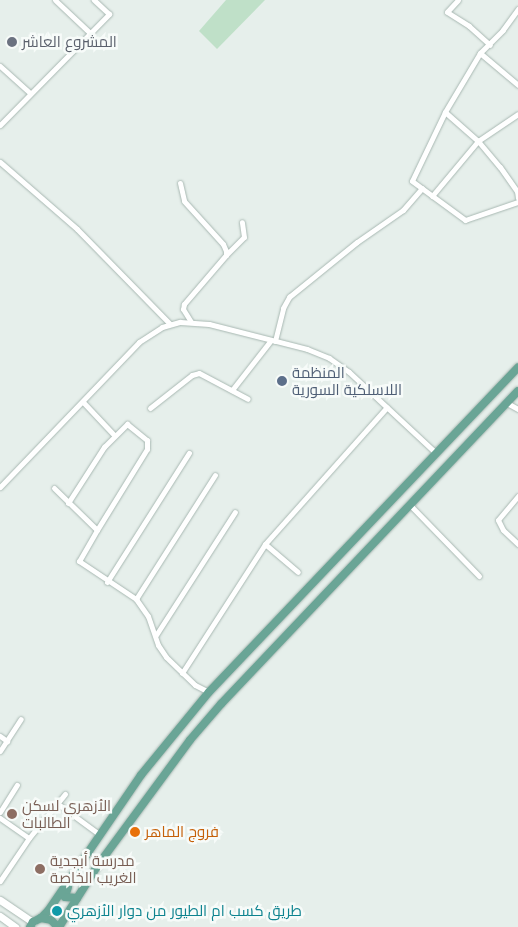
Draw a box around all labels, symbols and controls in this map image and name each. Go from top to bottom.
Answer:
place label: المشروع العاشر [22,33,117,51]
marker: المشروع العاشر [6,36,18,48]
place label: المنظمة اللاسلكية السورية [292,363,402,398]
marker: المنظمة اللاسلكية السورية [276,375,288,387]
place label: الأزهري لسكن الطالبات [22,796,111,831]
marker: الأزهري لسكن الطالبات [6,808,18,820]
place label: فروج الماهر [145,823,219,841]
marker: فروج الماهر [129,826,141,838]
place label: مدرسة أبجدية الغريب الخاصة [50,851,136,886]
marker: مدرسة أبجدية الغريب الخاصة [34,863,46,875]
place label: طريق كسب ام الطيور من دوار الأزهري [67,902,302,920]
marker: طريق كسب ام الطيور من دوار الأزهري [51,905,63,917]

